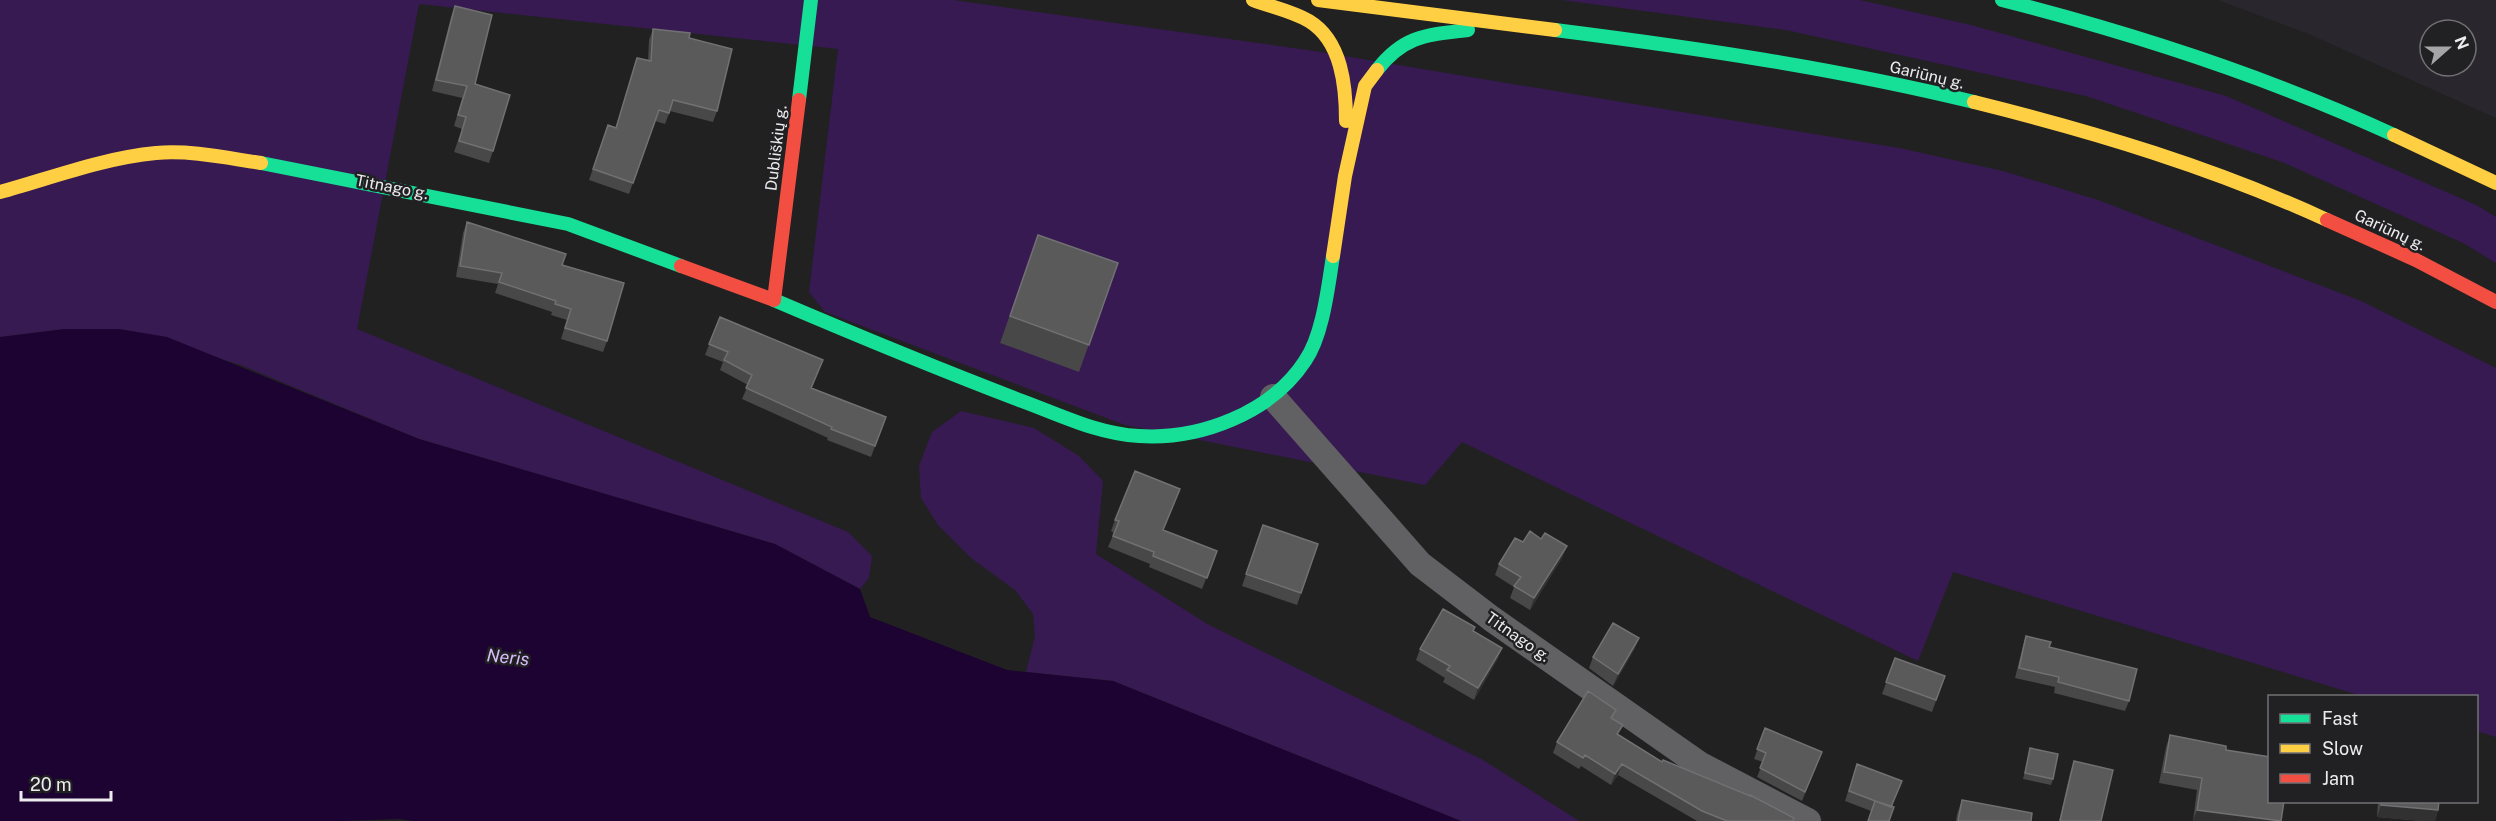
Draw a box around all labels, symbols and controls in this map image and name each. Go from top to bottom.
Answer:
north arrow [2418,18,2478,78]
text: N [2450,34,2473,52]
street label: Gariūnų g. [1888,57,1966,93]
street label: Dubliškių g. [761,104,791,192]
street label: Titnago g. [354,171,430,203]
street label: Gariūnų g. [2351,205,2429,255]
street label: Titnago g. [1482,608,1554,666]
water label: Neris [486,644,531,670]
legend [2268,695,2478,803]
text: Fast [2322,708,2358,729]
text: Slow [2322,738,2363,759]
scale bar [21,764,111,802]
text: Jam [2322,768,2355,789]
text: 20 m [30,774,72,795]

